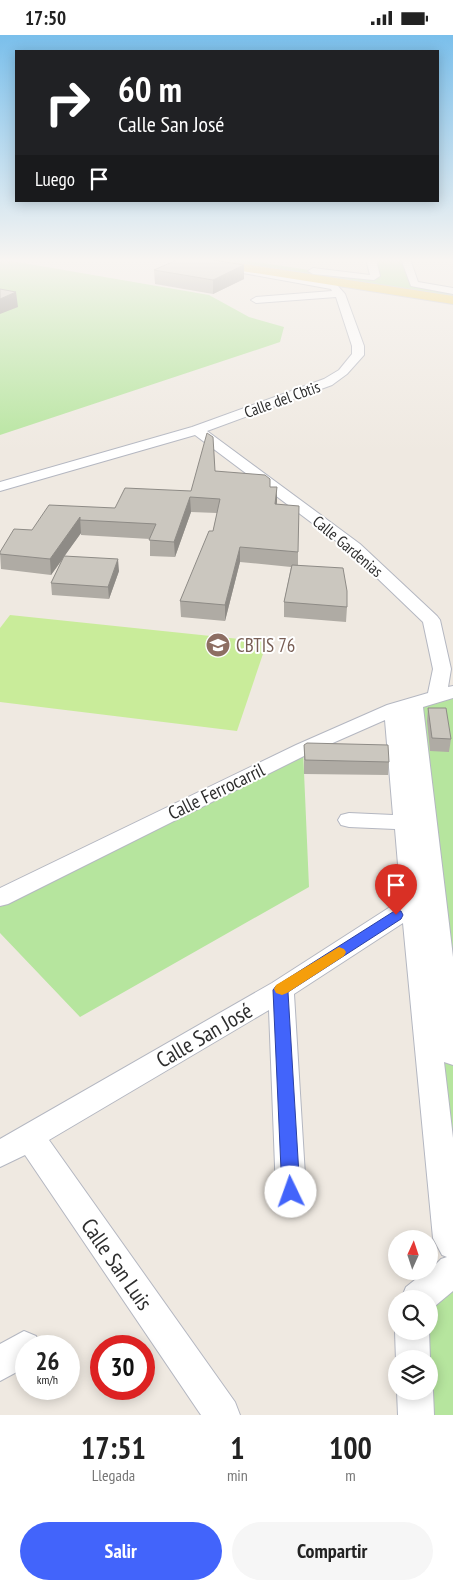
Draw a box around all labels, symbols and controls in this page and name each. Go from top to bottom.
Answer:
text: 17:50 [25,6,66,30]
text: 60 m [118,66,182,112]
icon: right [35,70,100,135]
text: Calle San José [118,110,224,138]
icon: arrive [85,165,113,193]
text: Luego [35,167,75,191]
street label: Calle del Cbtis [241,376,323,422]
street label: Calle Gardenias [309,511,387,581]
school or university icon: CBTIS 76 [205,632,231,658]
place label: CBTIS 76 [236,633,295,657]
street label: Calle Ferrocarril [164,757,269,825]
pin [375,864,417,915]
icon: arrive [382,871,410,899]
street label: Calle San José [151,996,257,1074]
position arrow [264,1165,316,1217]
street label: Calle San Luis [75,1213,159,1315]
north arrow [388,1230,438,1280]
map controls [388,1230,438,1400]
button: search [388,1290,438,1340]
speed limit sign: 30 [90,1335,155,1400]
text: 26 [36,1345,59,1377]
button: layers [388,1350,438,1400]
text: km/h [37,1372,58,1387]
text: 17:51 [81,1428,146,1467]
text: 1 [230,1428,245,1467]
text: 100 [329,1428,372,1467]
text: Llegada [92,1465,135,1485]
text: min [227,1465,248,1485]
text: m [345,1465,356,1485]
button: Salir [20,1522,222,1580]
button: Compartir [232,1522,433,1580]

